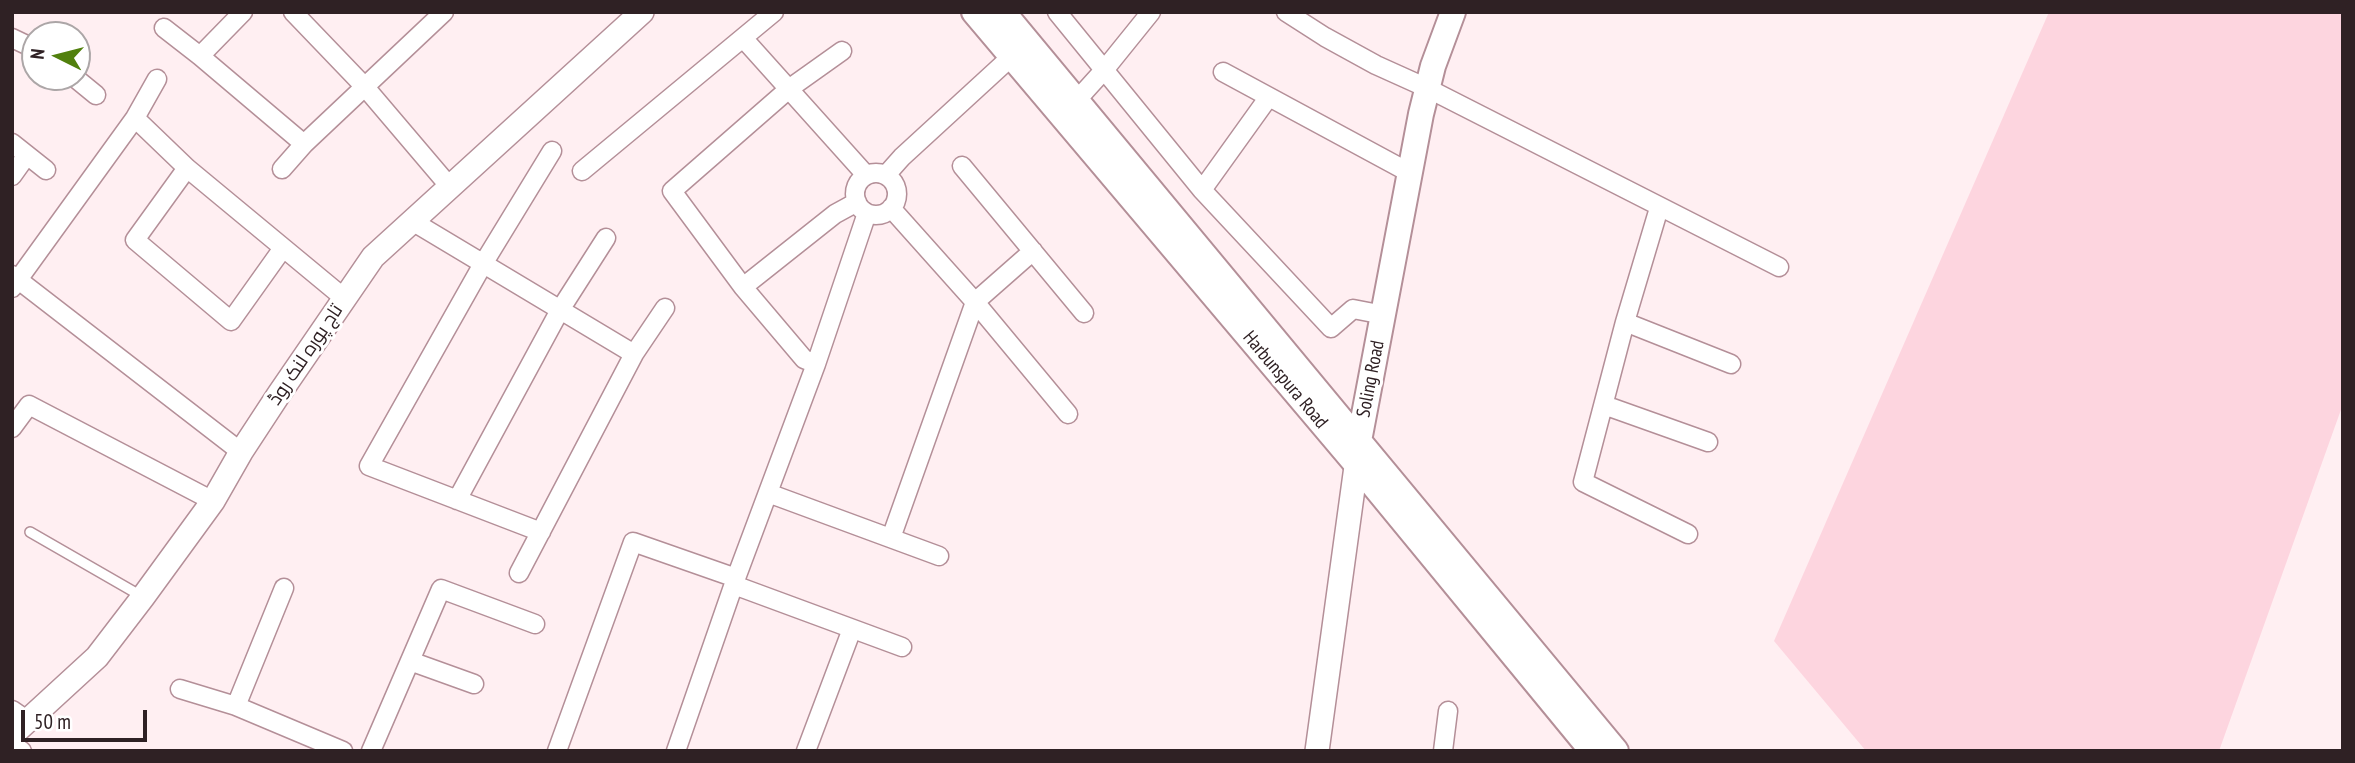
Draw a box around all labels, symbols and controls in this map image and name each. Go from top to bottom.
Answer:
north arrow [21,21,91,91]
text: N [25,48,50,60]
street label: تاج پورہ لنک روڈ [264,300,348,410]
street label: Harbunspura Road [1238,327,1332,433]
street label: Soling Road [1352,339,1390,419]
scale bar [24,696,150,740]
text: 50 m [34,708,71,735]

